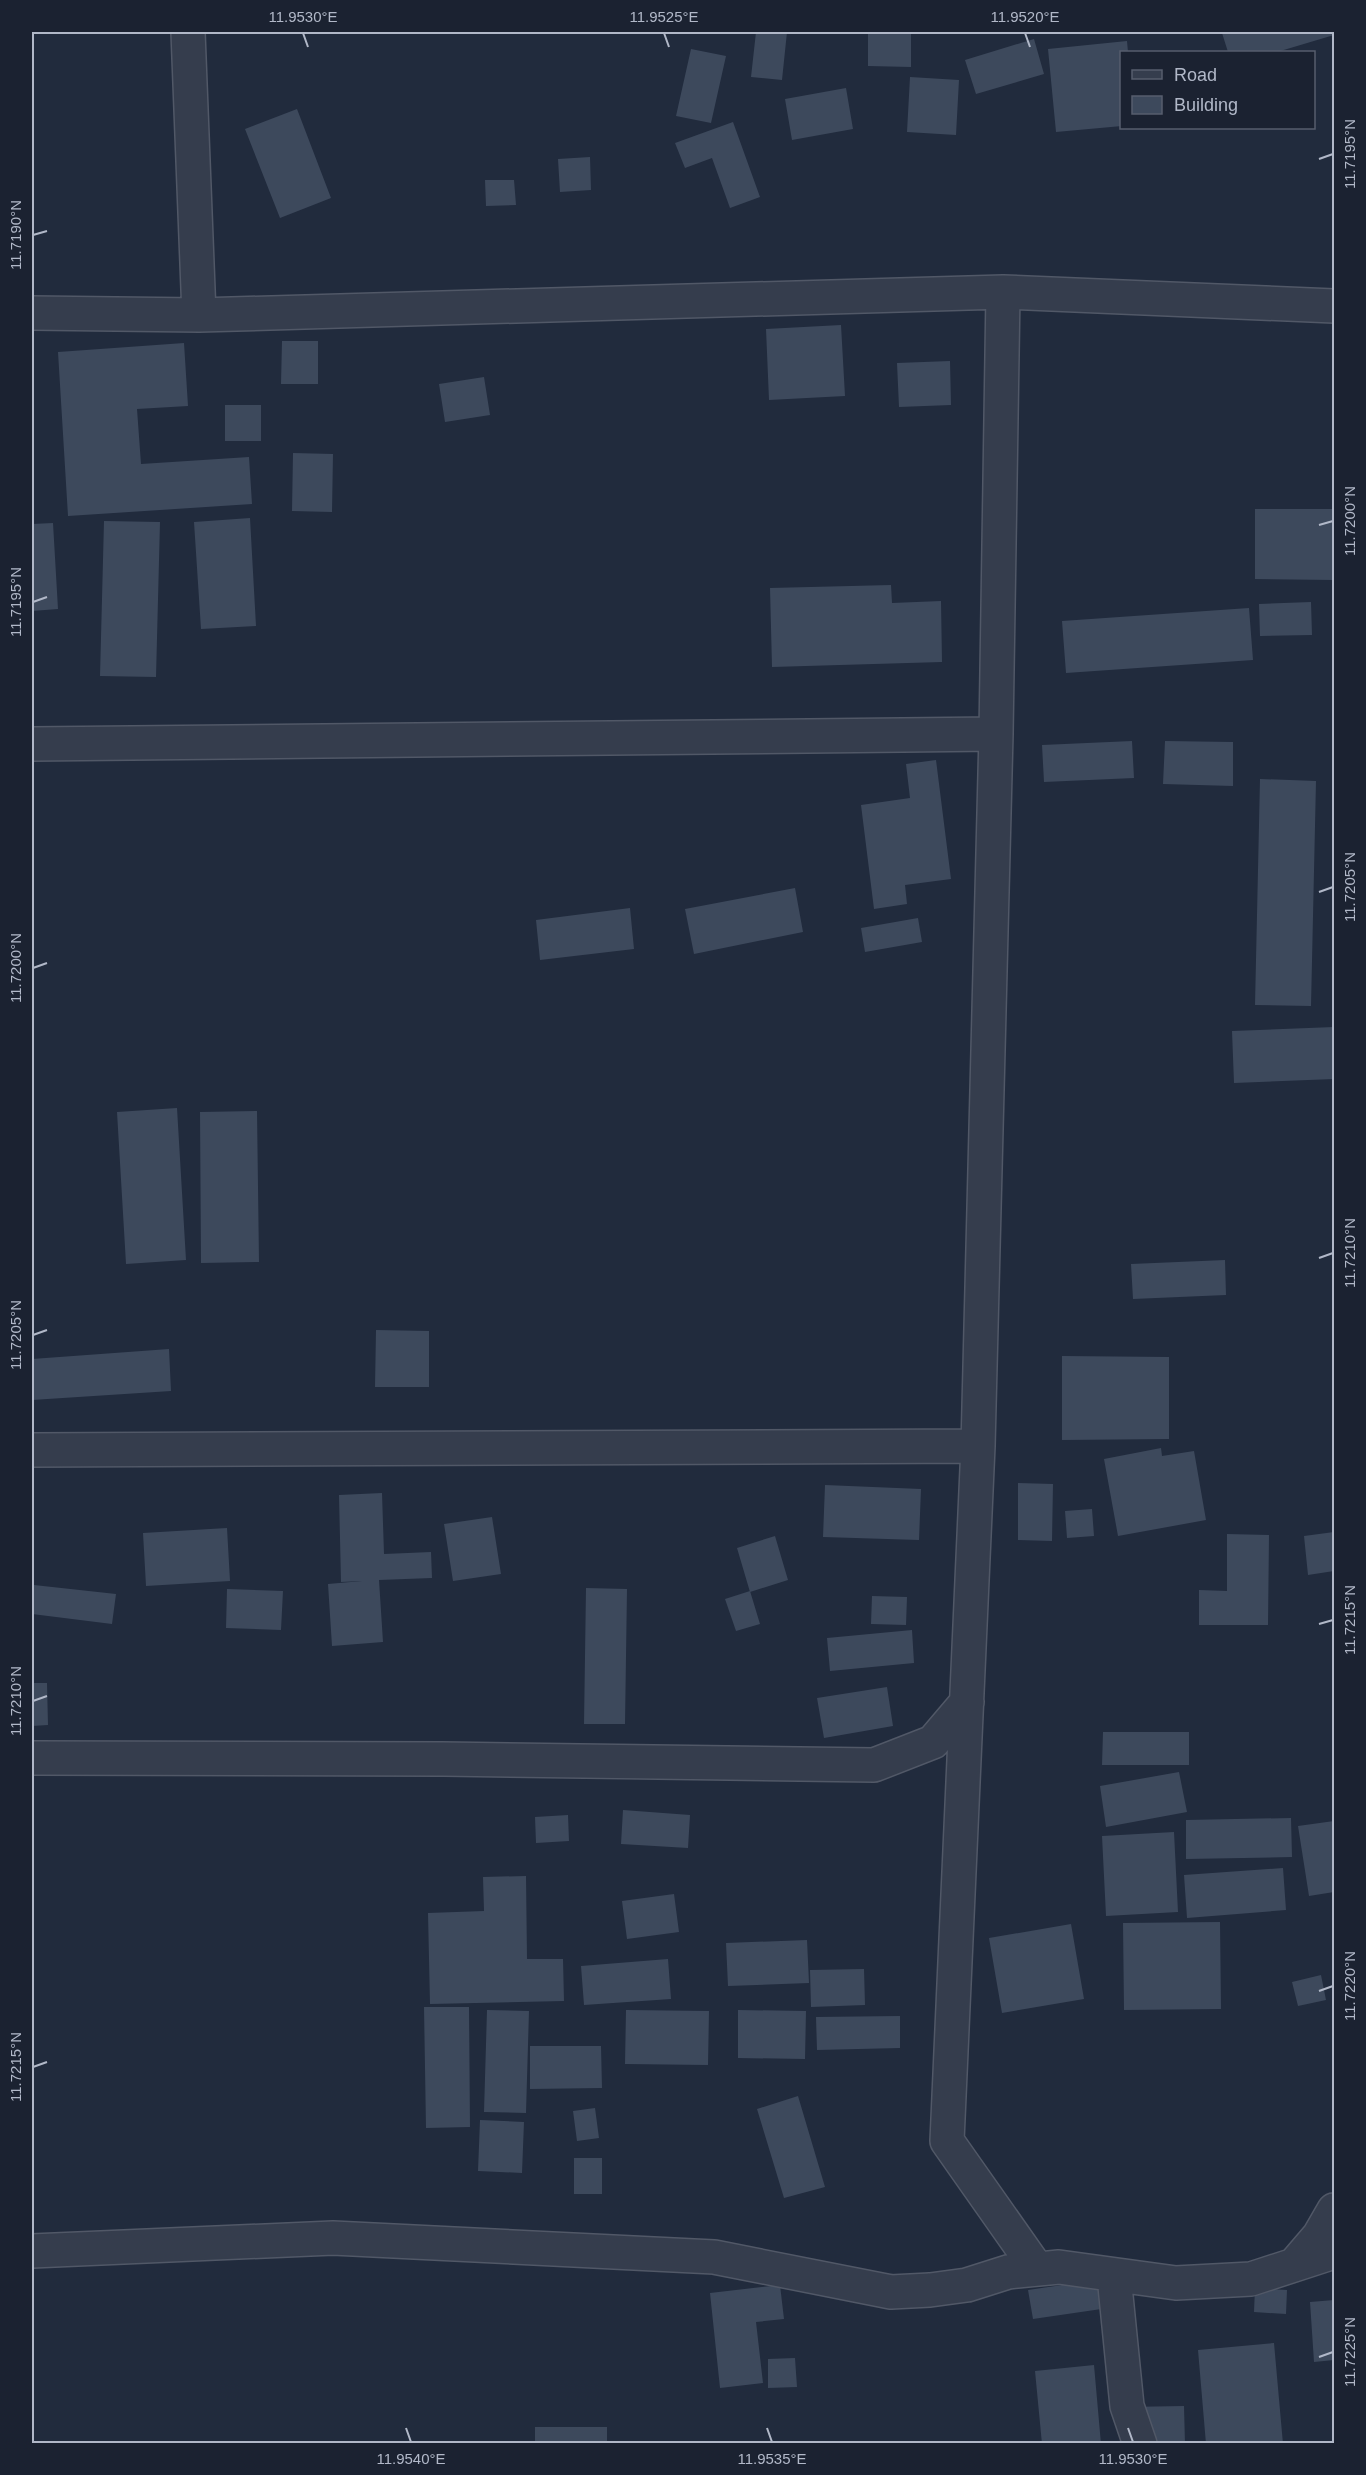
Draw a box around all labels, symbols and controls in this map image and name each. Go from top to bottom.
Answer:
text: 11.9530°E [268,8,338,25]
text: 11.9525°E [629,8,699,25]
text: 11.9520°E [990,8,1060,25]
legend [1120,51,1315,129]
text: Road [1174,65,1217,85]
text: Building [1174,95,1238,115]
text: 11.7195°N [1341,119,1358,189]
text: 11.7190°N [7,200,24,270]
text: 11.7200°N [1341,486,1358,556]
text: 11.7195°N [7,567,24,637]
text: 11.7205°N [1341,852,1358,922]
text: 11.7200°N [7,933,24,1003]
text: 11.7210°N [1341,1218,1358,1288]
text: 11.7205°N [7,1300,24,1370]
text: 11.7215°N [1341,1585,1358,1655]
text: 11.7210°N [7,1666,24,1736]
text: 11.7220°N [1341,1951,1358,2021]
text: 11.7215°N [7,2032,24,2102]
text: 11.7225°N [1341,2317,1358,2387]
text: 11.9540°E [376,2450,446,2467]
text: 11.9535°E [737,2450,807,2467]
text: 11.9530°E [1098,2450,1168,2467]

